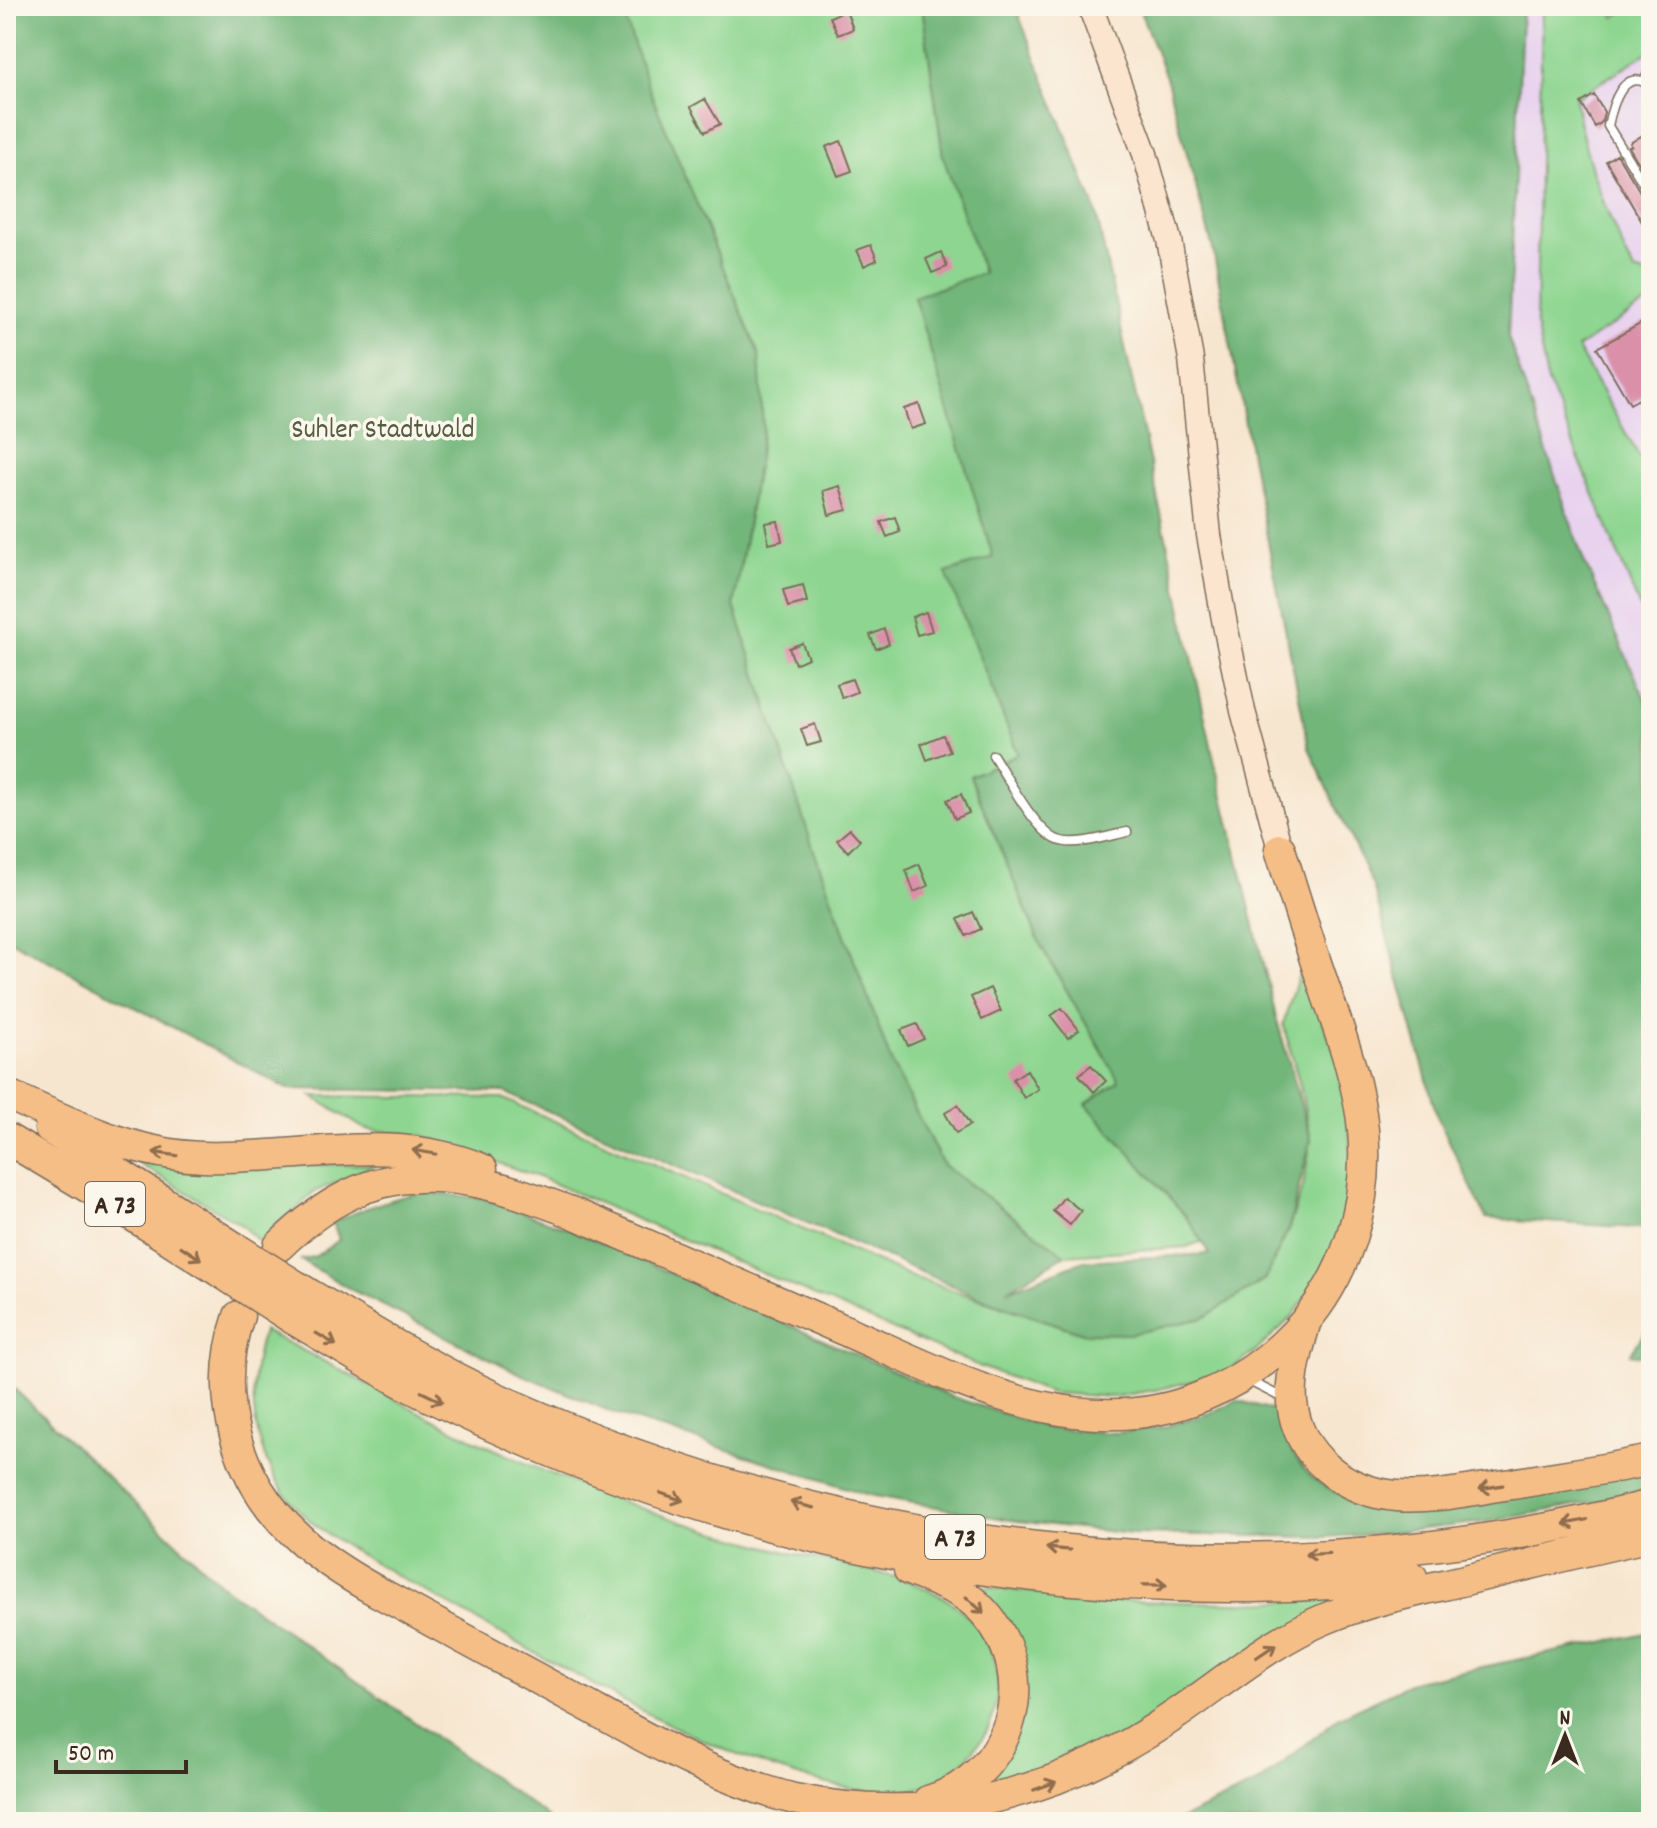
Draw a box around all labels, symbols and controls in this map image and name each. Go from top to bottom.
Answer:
park label: Suhler Stadtwald [291,412,475,452]
one-way arrow [412,1144,437,1159]
one-way arrow [152,1146,179,1161]
road number: A 73 [85,1182,145,1226]
one-way arrow [179,1246,202,1262]
one-way arrow [314,1331,337,1347]
one-way arrow [419,1390,443,1406]
one-way arrow [1479,1480,1505,1495]
one-way arrow [659,1490,684,1505]
one-way arrow [789,1496,815,1511]
road number: A 73 [925,1515,985,1559]
one-way arrow [1563,1516,1588,1531]
one-way arrow [1045,1541,1071,1556]
one-way arrow [1304,1547,1331,1562]
one-way arrow [1141,1577,1168,1593]
one-way arrow [965,1596,985,1614]
one-way arrow [1255,1643,1277,1659]
north arrow [1525,1696,1605,1776]
text: N [1560,1704,1571,1735]
scale bar [56,1724,186,1774]
text: 50 m [68,1738,114,1772]
one-way arrow [1032,1778,1057,1792]

